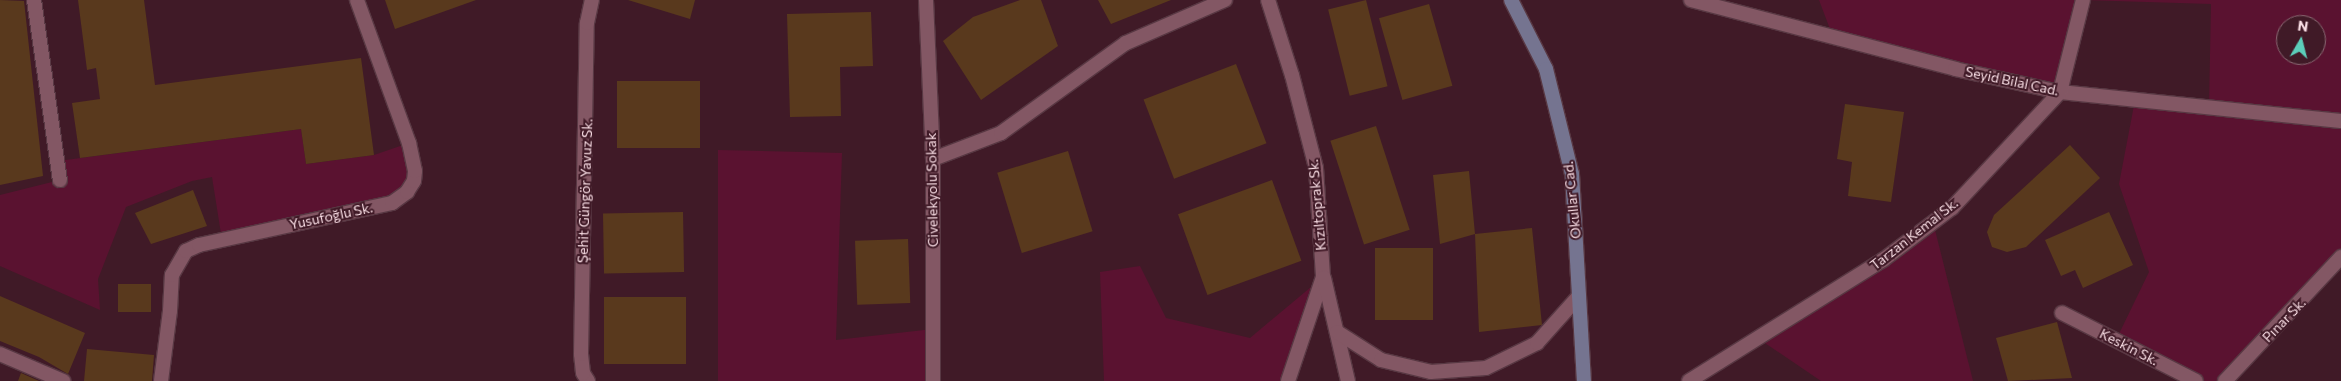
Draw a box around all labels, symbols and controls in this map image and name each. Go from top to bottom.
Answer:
north arrow [2276,15,2326,65]
text: N [2297,16,2309,35]
street label: Seyid Bilal Cad. [1964,63,2060,99]
street label: Şehit Güngör Yavuz Sk. [574,119,596,263]
street label: Civelekyolu Sokak [923,133,941,247]
street label: Kızıltoprak Sk. [1305,159,1329,251]
street label: Okullar Cad. [1560,160,1584,240]
street label: Tarzan Kemal Sk. [1867,194,1961,274]
street label: Yusufoğlu Sk. [288,199,374,233]
street label: Pınar Sk. [2259,294,2309,346]
street label: Keskin Sk. [2097,325,2161,369]

